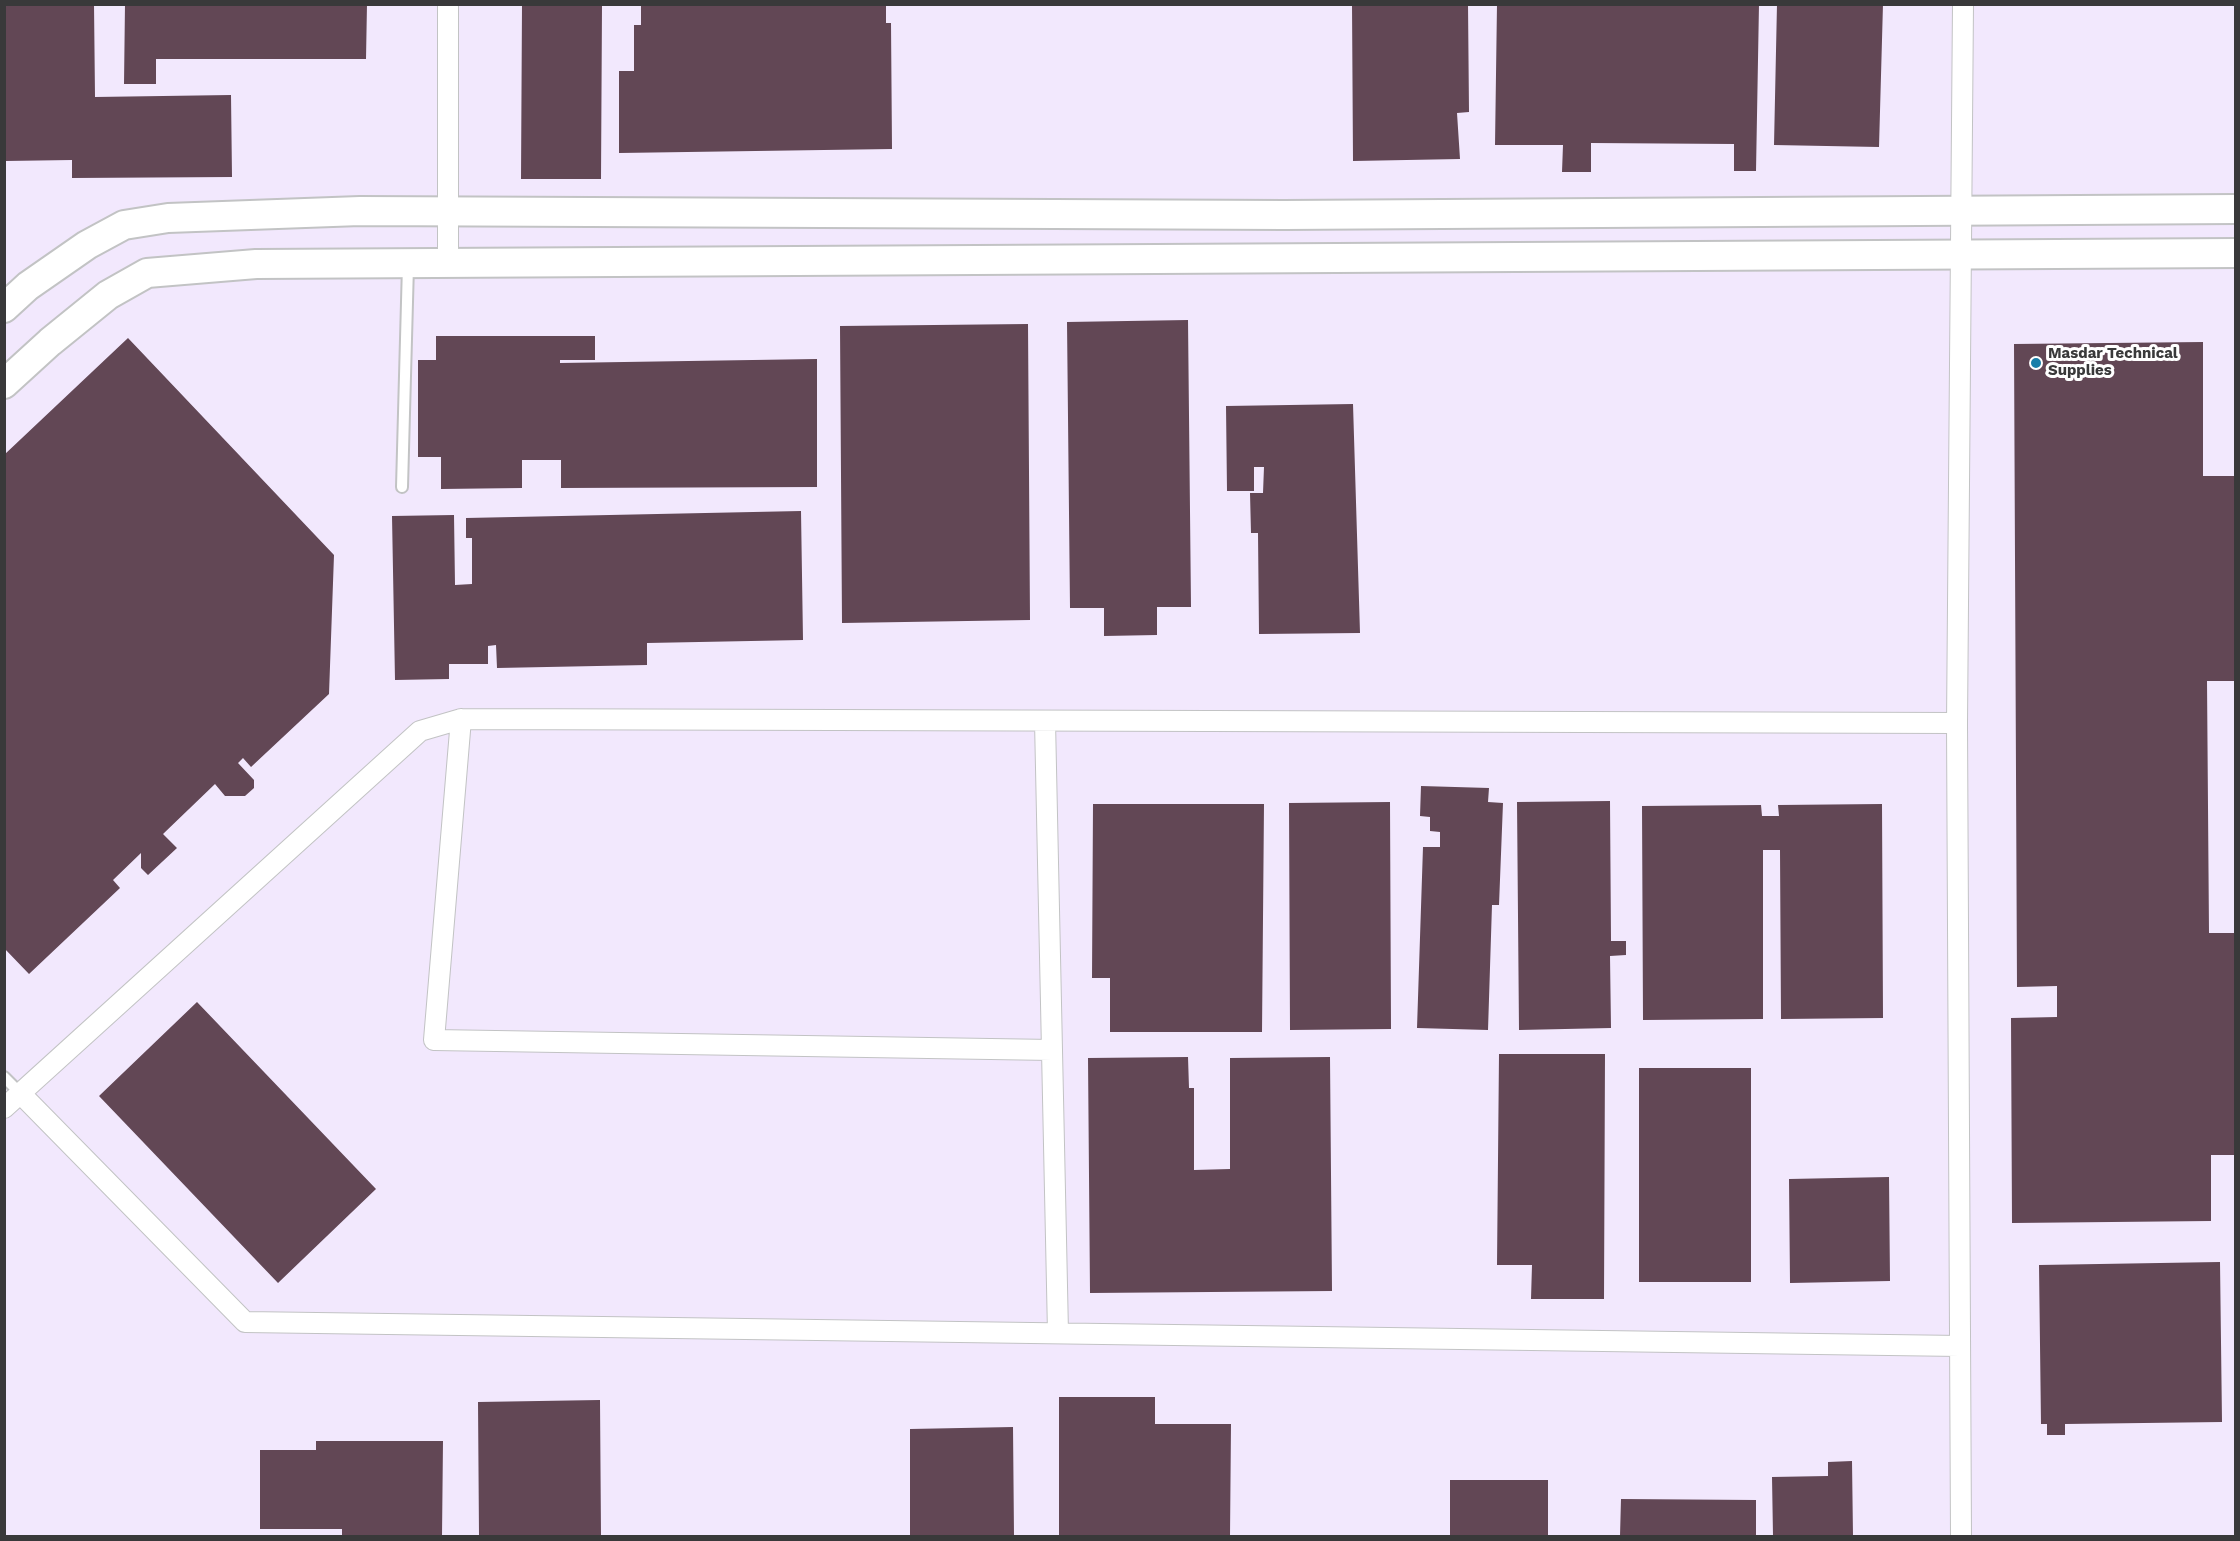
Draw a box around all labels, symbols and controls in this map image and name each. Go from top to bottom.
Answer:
place label: Masdar Technical Supplies [2048,345,2178,380]
marker: Masdar Technical Supplies [2029,356,2043,370]

